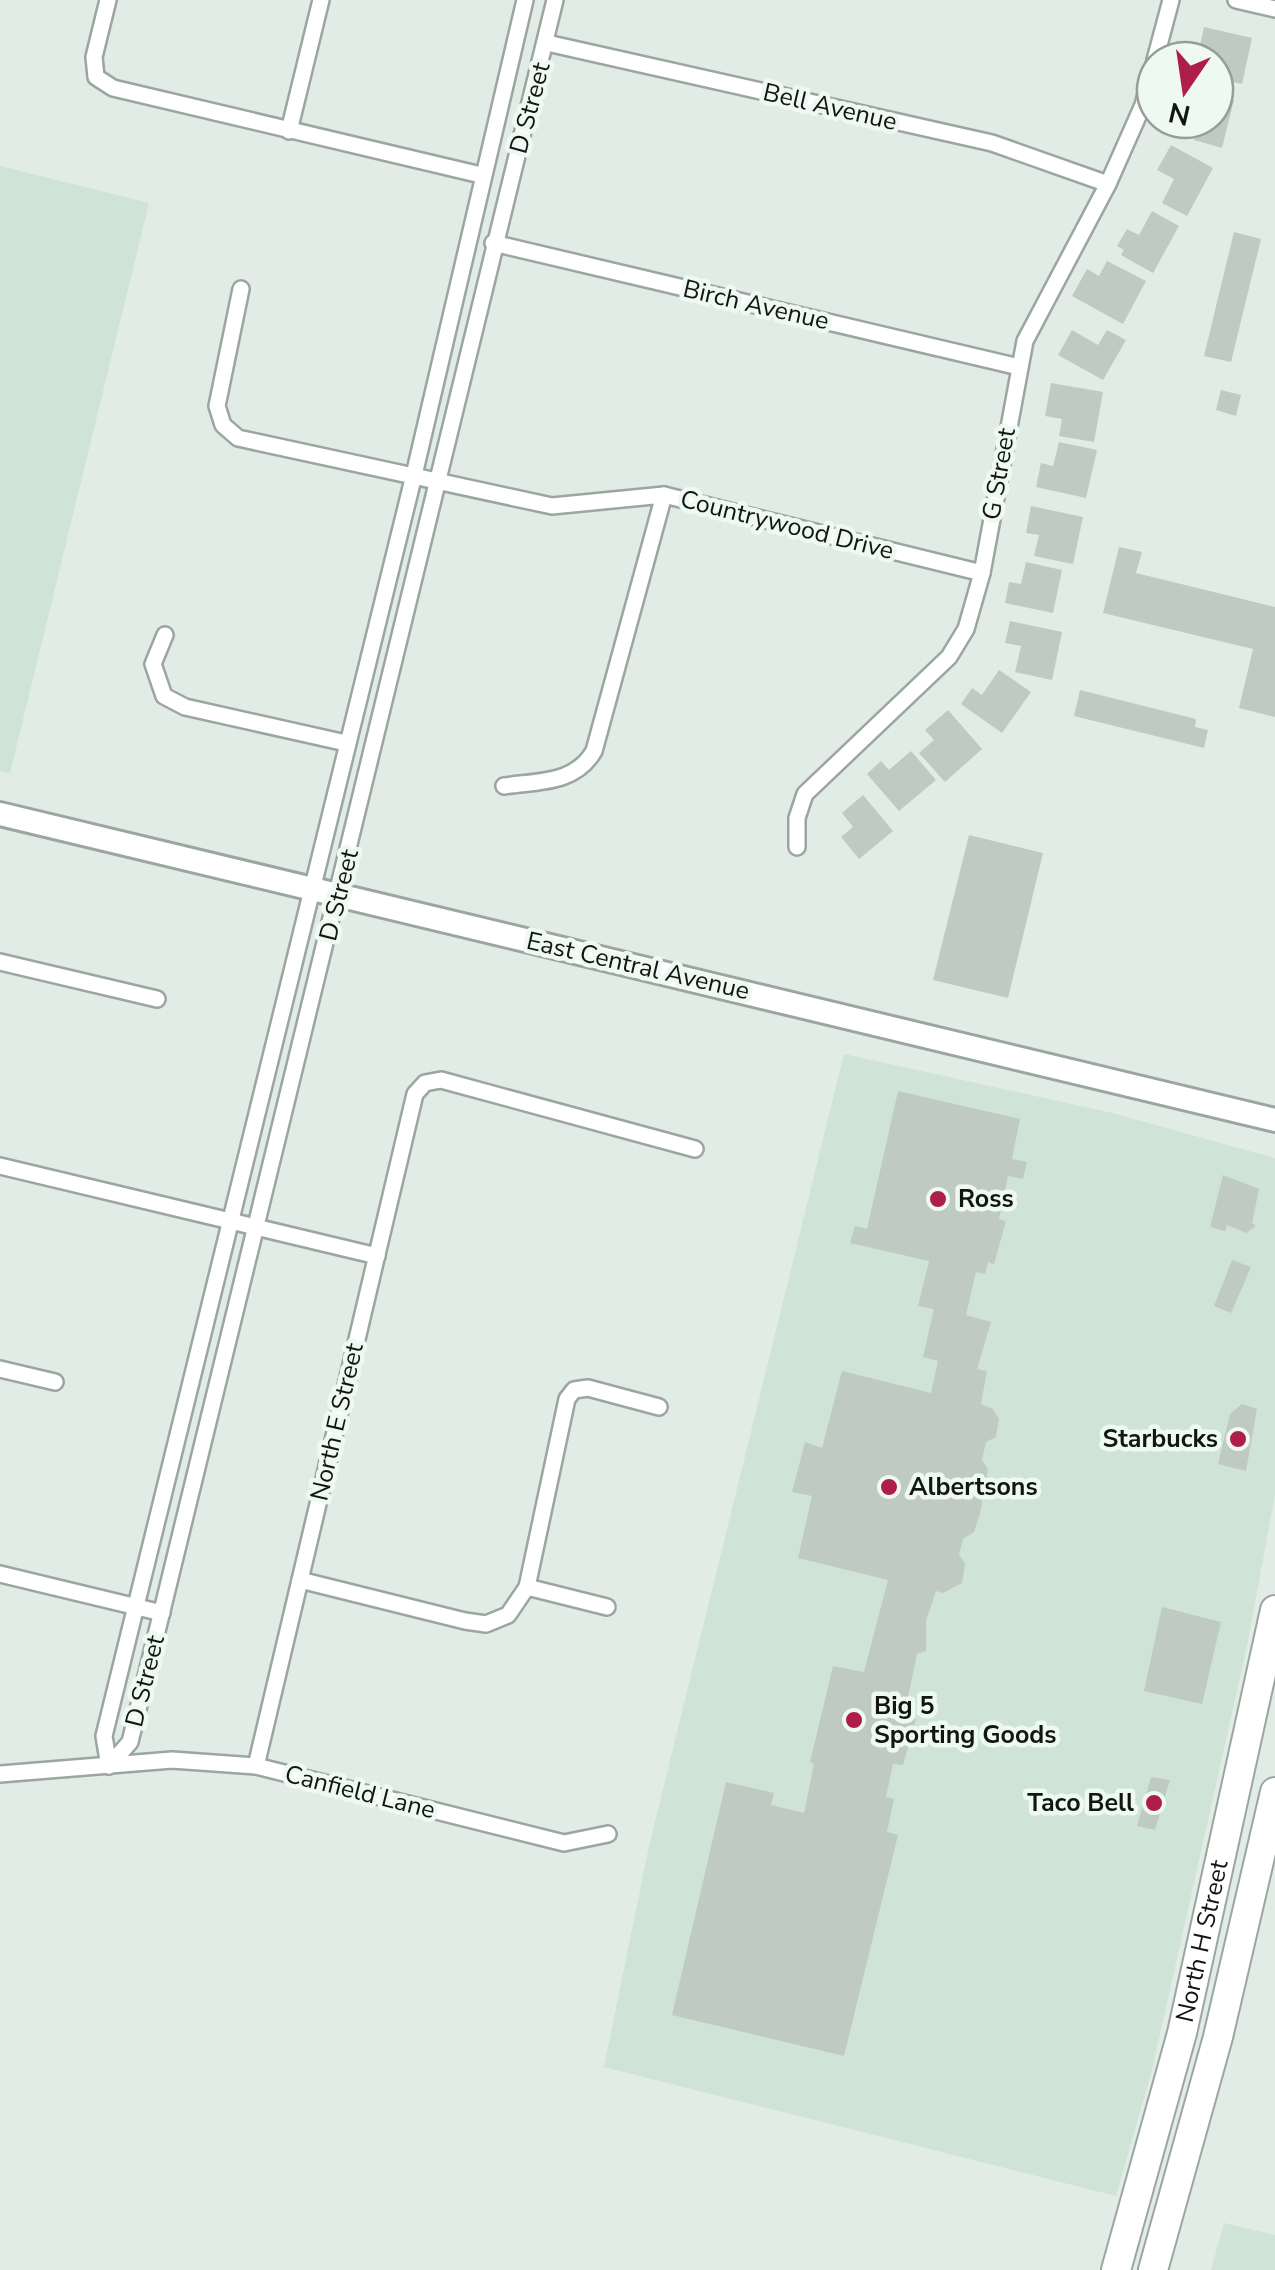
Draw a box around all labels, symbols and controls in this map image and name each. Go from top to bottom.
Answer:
north arrow [1135,40,1235,140]
street label: D Street [502,58,559,157]
street label: Bell Avenue [760,75,900,139]
text: N [1165,93,1194,134]
street label: Birch Avenue [680,272,832,338]
street label: G Street [974,425,1024,523]
street label: Countrywood Drive [677,482,897,568]
street label: D Street [311,845,367,944]
street label: East Central Avenue [523,924,753,1008]
place label: Ross [958,1182,1014,1216]
marker: Ross [927,1188,949,1210]
street label: North E Street [302,1340,372,1504]
place label: Starbucks [1103,1422,1218,1456]
marker: Starbucks [1227,1428,1249,1450]
place label: Albertsons [909,1470,1038,1504]
marker: Albertsons [878,1476,900,1498]
street label: D Street [117,1631,173,1730]
place label: Big 5 Sporting Goods [874,1689,1057,1752]
marker: Big 5 Sporting Goods [843,1709,865,1731]
street label: Canfield Lane [281,1757,439,1827]
place label: Taco Bell [1027,1786,1134,1820]
marker: Taco Bell [1143,1792,1165,1814]
street label: North H Street [1168,1857,1237,2026]

